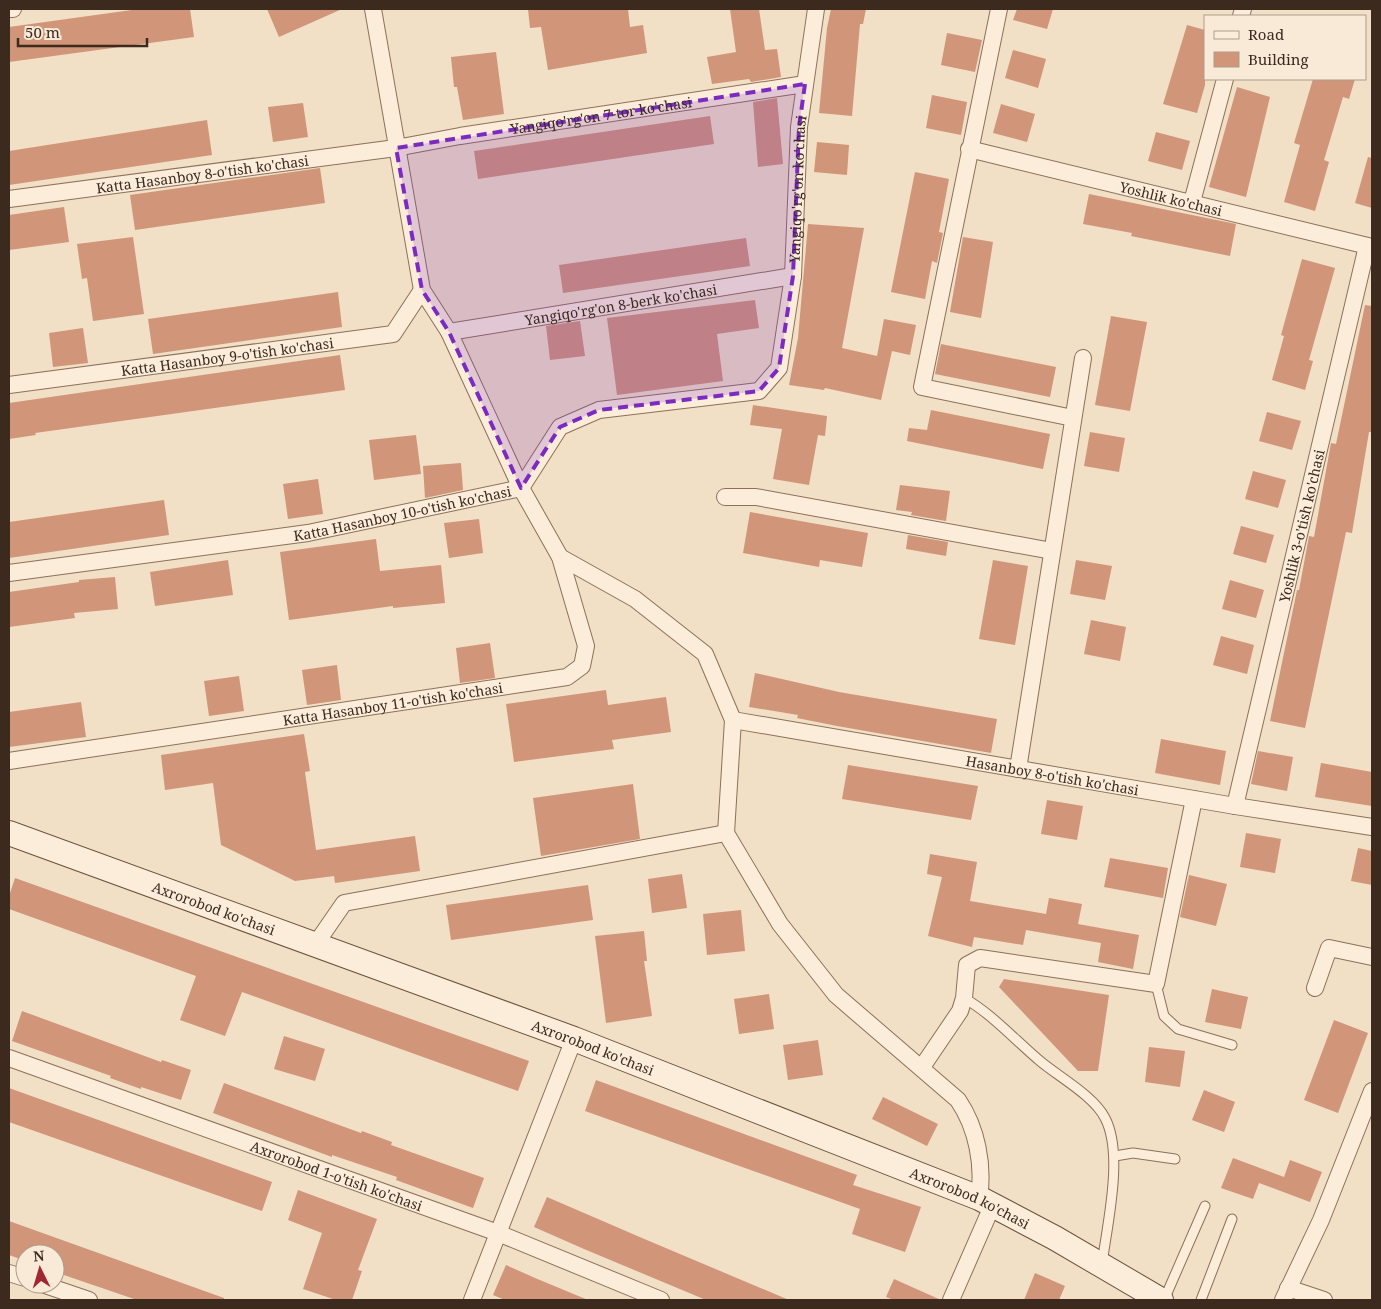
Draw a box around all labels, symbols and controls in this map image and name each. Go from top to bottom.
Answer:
scale bar [18,15,146,47]
legend [1204,15,1366,80]
text: 50 m [25,22,60,42]
text: Road [1248,24,1284,44]
text: Building [1248,49,1309,69]
street label: Yangiqo'rg'on 7-tor ko'chasi [508,92,693,138]
street label: Yangiqo'rg'on ko'chasi [784,114,810,264]
street label: Katta Hasanboy 8-o'tish ko'chasi [95,150,310,197]
street label: Yoshlik ko'chasi [1117,176,1225,220]
street label: Yangiqo'rg'on 8-berk ko'chasi [522,279,719,329]
street label: Katta Hasanboy 9-o'tish ko'chasi [120,332,335,380]
street label: Yoshlik 3-o'tish ko'chasi [1274,447,1328,605]
street label: Katta Hasanboy 10-o'tish ko'chasi [292,481,513,544]
street label: Katta Hasanboy 11-o'tish ko'chasi [281,677,504,729]
street label: Hasanboy 8-o'tish ko'chasi [964,751,1141,799]
street label: Axrorobod ko'chasi [150,877,278,939]
street label: Axrorobod ko'chasi [529,1015,657,1079]
street label: Axrorobod 1-o'tish ko'chasi [248,1136,426,1215]
street label: Axrorobod ko'chasi [907,1162,1034,1233]
north arrow [15,1244,65,1294]
text: N [32,1246,45,1265]

